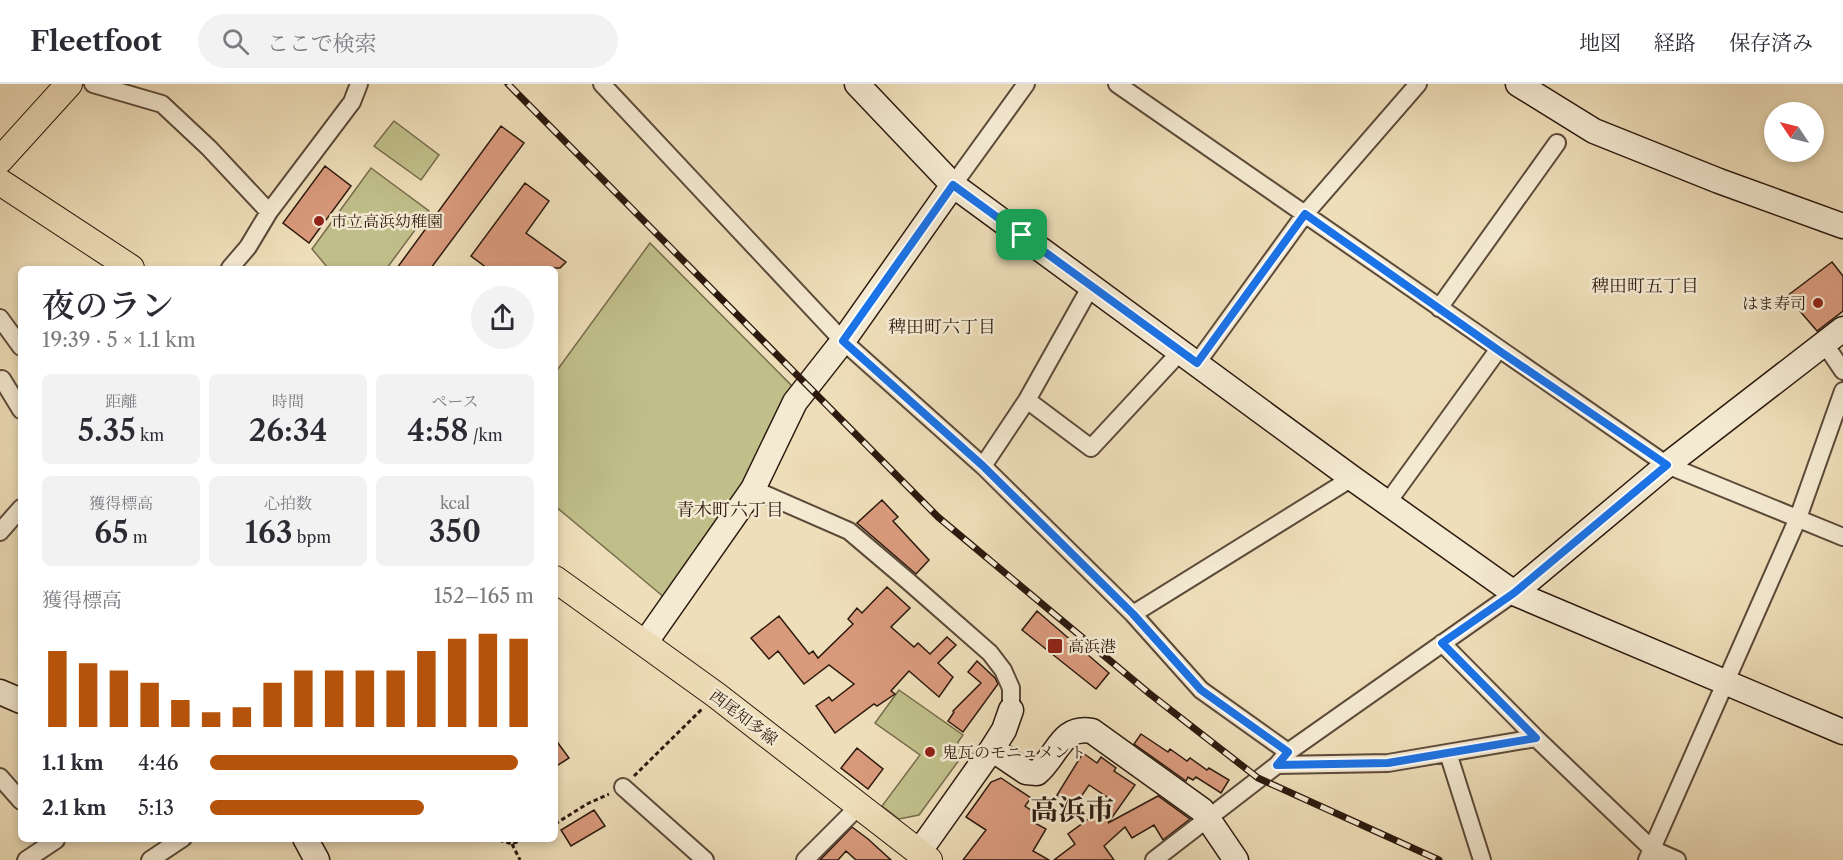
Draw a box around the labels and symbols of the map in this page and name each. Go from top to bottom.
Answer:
north arrow [1764,102,1824,162]
pin [996,209,1047,260]
place label: 市立高浜幼稚園 [331,211,443,231]
marker: 市立高浜幼稚園 [312,214,326,228]
district label: 稗田町五丁目 [1591,275,1699,297]
place label: はま寿司 [1742,293,1806,313]
marker: はま寿司 [1811,296,1825,310]
district label: 稗田町六丁目 [888,316,996,338]
district label: 青木町六丁目 [676,499,784,521]
place label: 高浜港 [1068,636,1116,656]
marker: 高浜港 [1046,637,1064,655]
street label: 西尾知多線 [706,685,782,749]
place label: 鬼瓦のモニュメント [942,742,1086,762]
marker: 鬼瓦のモニュメント [923,745,937,759]
district label: 高浜市 [1030,793,1114,827]

